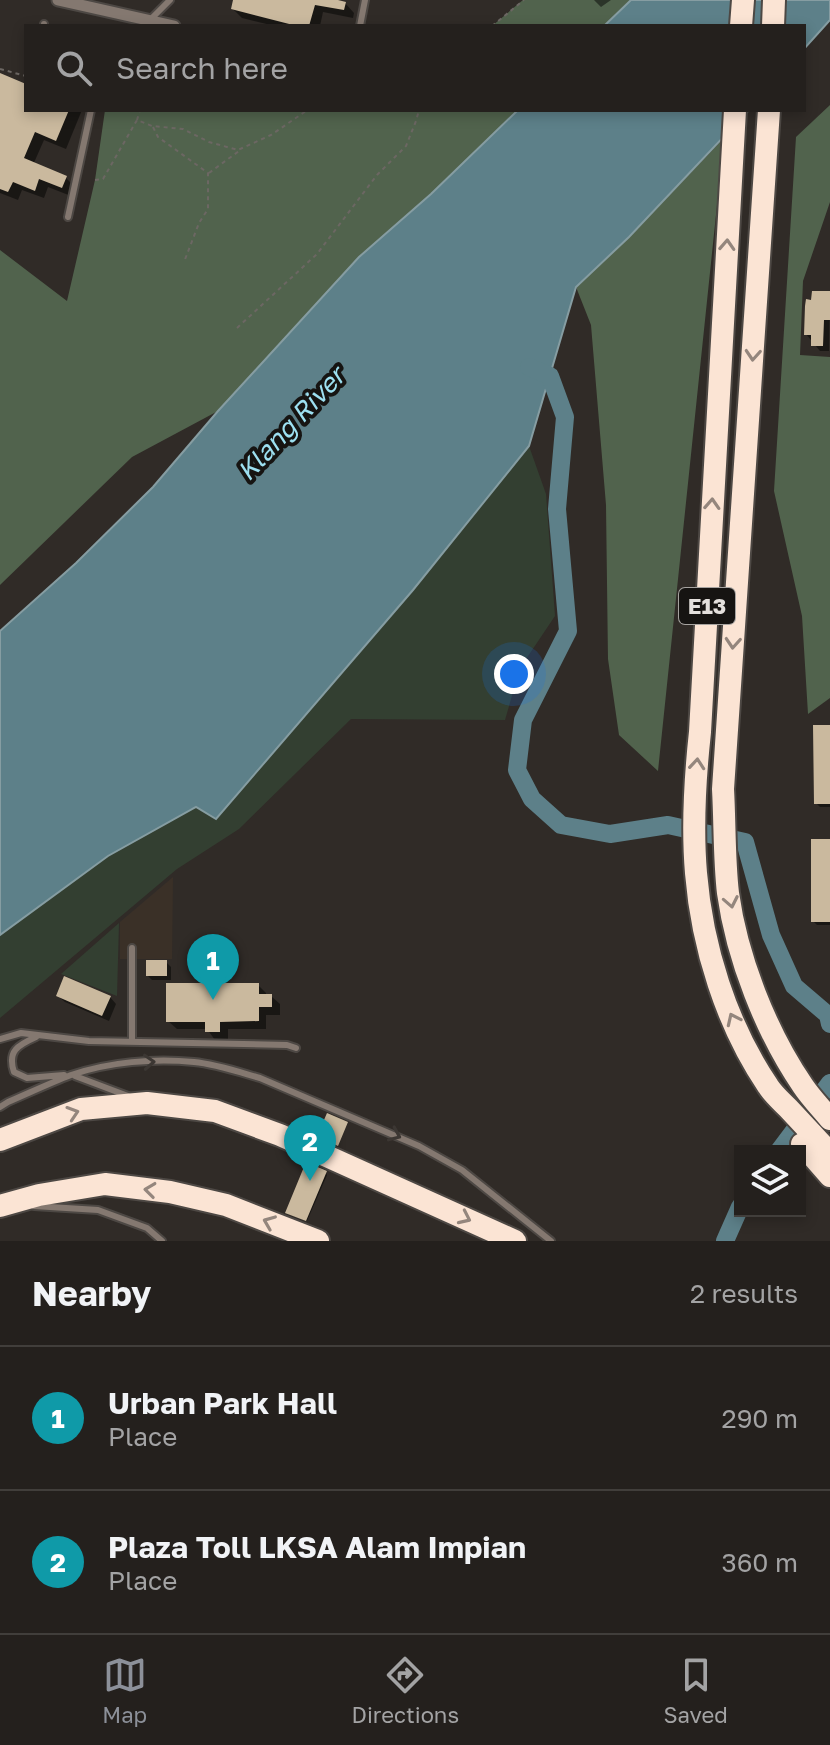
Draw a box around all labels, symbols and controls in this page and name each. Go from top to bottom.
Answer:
search box [24,24,806,112]
icon: search [52,46,96,90]
text: Search here [116,50,288,86]
one-way arrow [718,238,735,251]
one-way arrow [745,349,762,362]
water label: Klang River [231,358,353,487]
one-way arrow [704,498,721,510]
road number: E13 [679,588,735,624]
one-way arrow [725,637,742,650]
your location [494,654,534,694]
one-way arrow [688,757,705,770]
one-way arrow [721,895,738,909]
pin: 1 [187,934,239,1000]
one-way arrow [727,1012,743,1027]
one-way arrow [143,1054,156,1071]
one-way arrow [65,1107,79,1123]
pin: 2 [284,1115,336,1181]
one-way arrow [387,1125,402,1141]
map controls [734,1145,806,1217]
button: layers [734,1145,806,1217]
one-way arrow [143,1181,156,1198]
one-way arrow [457,1208,471,1224]
one-way arrow [263,1215,277,1232]
text: Nearby [32,1273,152,1313]
text: 2 results [690,1278,798,1309]
text: Urban Park Hall [108,1385,337,1421]
text: 1 [51,1403,65,1434]
text: 290 m [722,1403,798,1434]
text: Place [108,1421,177,1452]
text: Plaza Toll LKSA Alam Impian [108,1529,526,1565]
text: 2 [50,1547,66,1578]
text: 360 m [721,1547,798,1578]
text: Place [108,1565,177,1596]
tab: Map [102,1653,147,1728]
tab: Directions [352,1653,459,1728]
tab: Saved [664,1653,728,1728]

